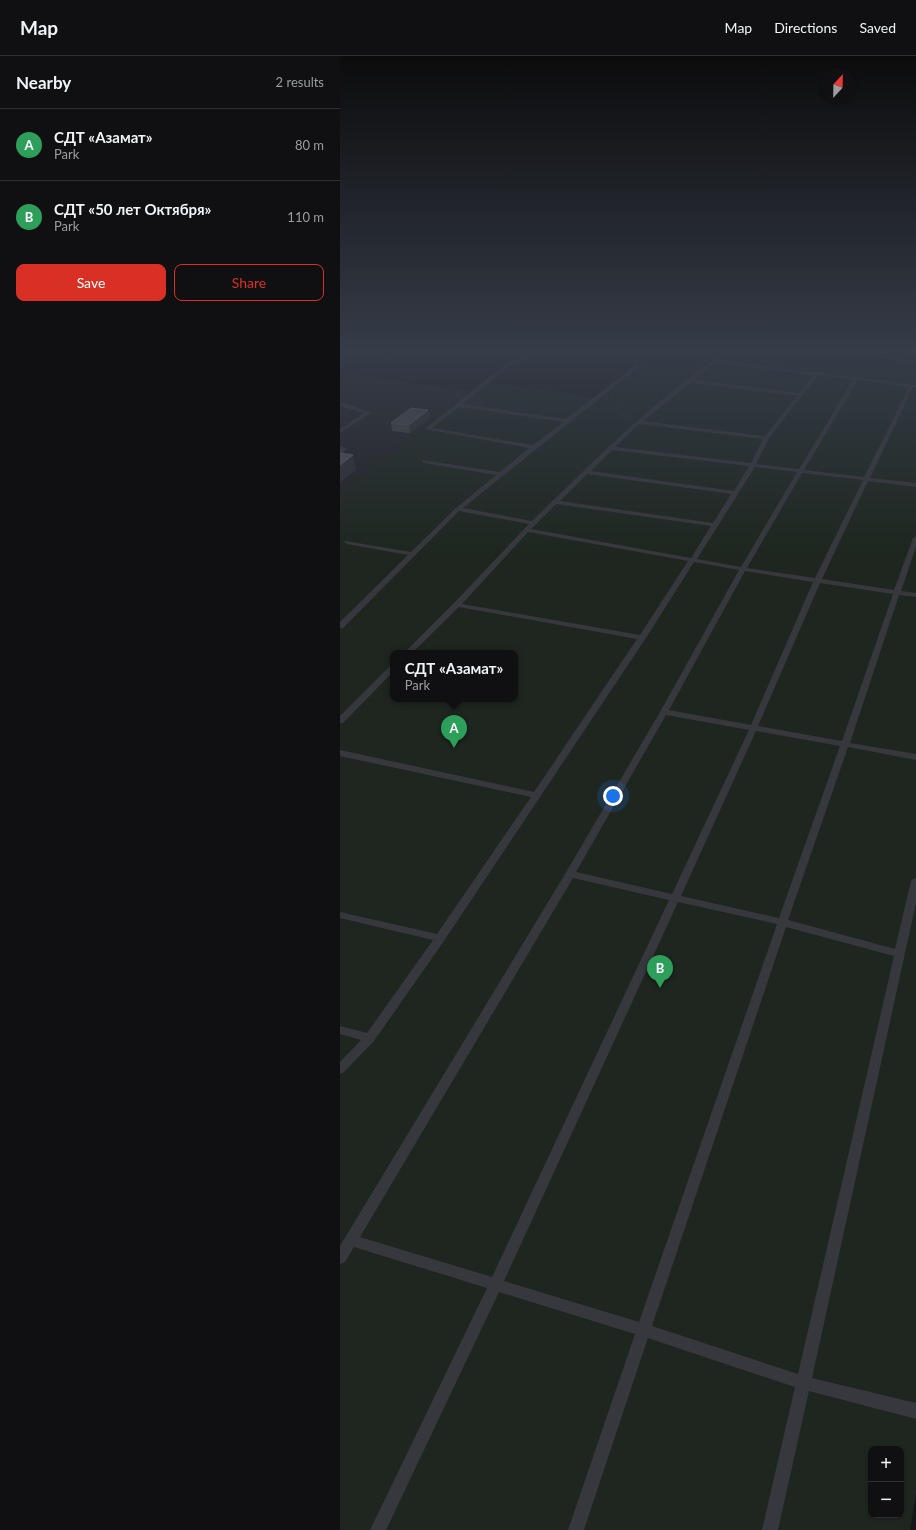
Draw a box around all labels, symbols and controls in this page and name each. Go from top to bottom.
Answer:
text: Map [20,16,58,39]
text: Map [725,19,752,36]
text: Directions [774,19,837,36]
text: Saved [859,19,896,36]
north arrow [820,68,856,104]
text: Nearby [16,72,71,93]
text: 2 results [276,74,324,90]
text: СДТ «Азамат» [54,128,153,146]
text: A [24,137,34,153]
text: 80 m [295,137,324,153]
text: Park [54,146,79,162]
text: СДТ «50 лет Октября» [54,200,211,218]
text: B [25,209,33,225]
text: 110 m [287,209,324,225]
text: Park [54,218,79,234]
button: Save [16,264,166,301]
button: Share [174,264,324,301]
popup [390,650,518,702]
text: СДТ «Азамат» [405,659,503,677]
text: Park [405,677,430,693]
pin: A [441,715,467,748]
your location [603,786,623,806]
pin: B [647,955,673,988]
map controls [868,1446,904,1518]
button: + [868,1446,904,1482]
button: − [868,1482,904,1518]

